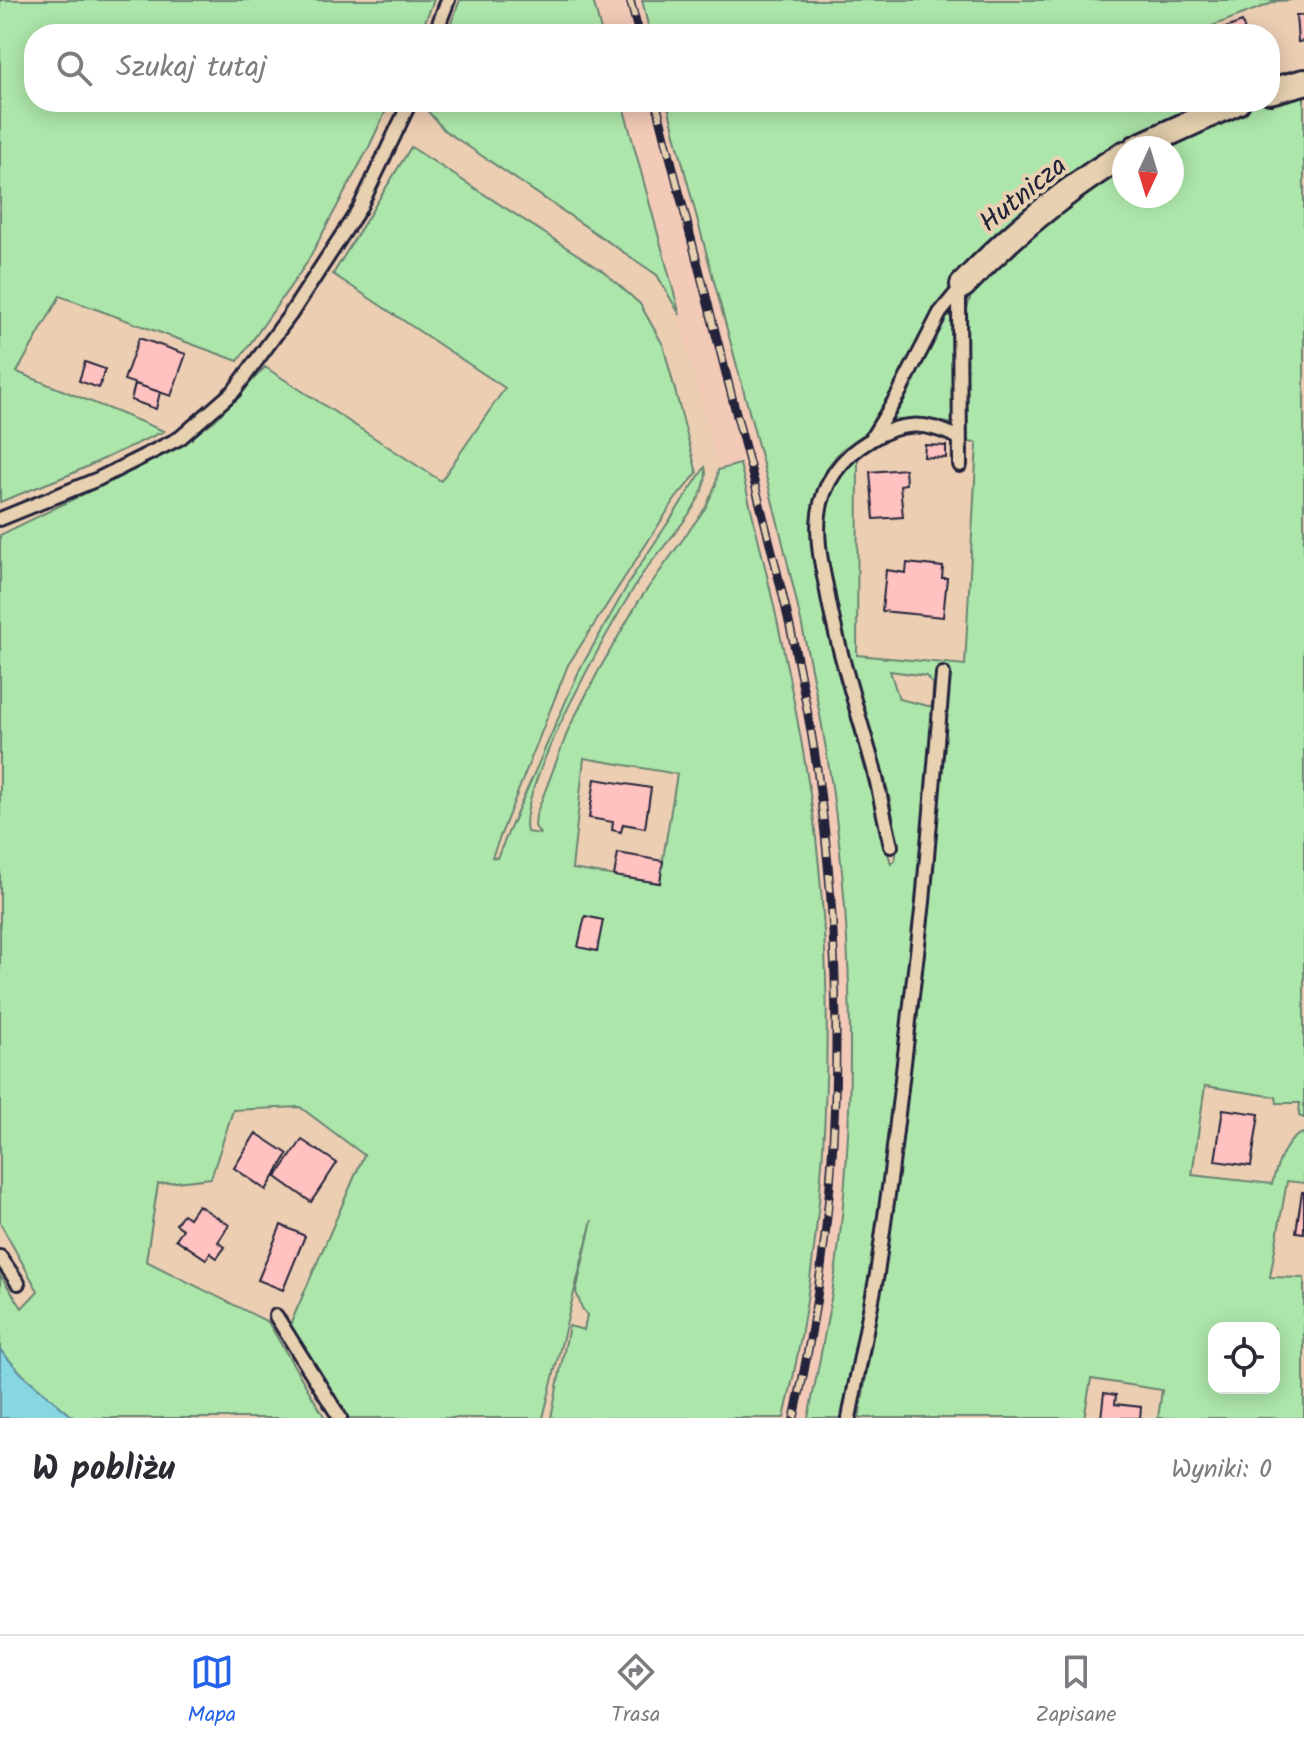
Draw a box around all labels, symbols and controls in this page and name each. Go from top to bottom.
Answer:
search box [24,24,1280,112]
text: Szukaj tutaj [116,44,267,92]
icon: search [52,46,96,90]
north arrow [1112,136,1184,208]
street label: Hutnicza [970,145,1078,245]
map controls [1208,1322,1280,1394]
button: locate [1208,1322,1280,1394]
text: W pobliżu [32,1443,175,1497]
text: Wyniki: 0 [1171,1449,1272,1491]
tab: Mapa [188,1650,236,1733]
tab: Trasa [611,1650,660,1733]
tab: Zapisane [1035,1650,1116,1733]

